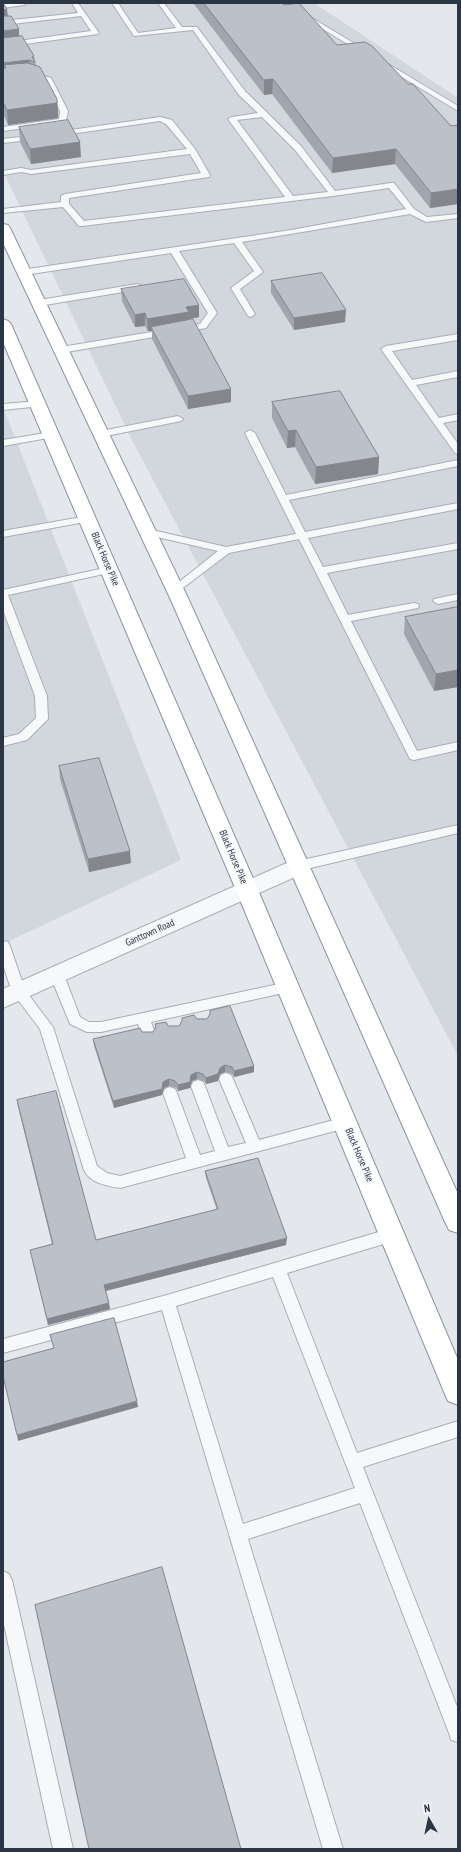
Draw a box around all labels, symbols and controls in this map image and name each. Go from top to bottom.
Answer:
street label: Black Horse Pike [88,530,122,588]
street label: Black Horse Pike [216,828,250,886]
street label: Ganttown Road [124,917,176,949]
street label: Black Horse Pike [342,1126,376,1184]
north arrow [409,1800,449,1840]
text: N [423,1801,431,1816]

